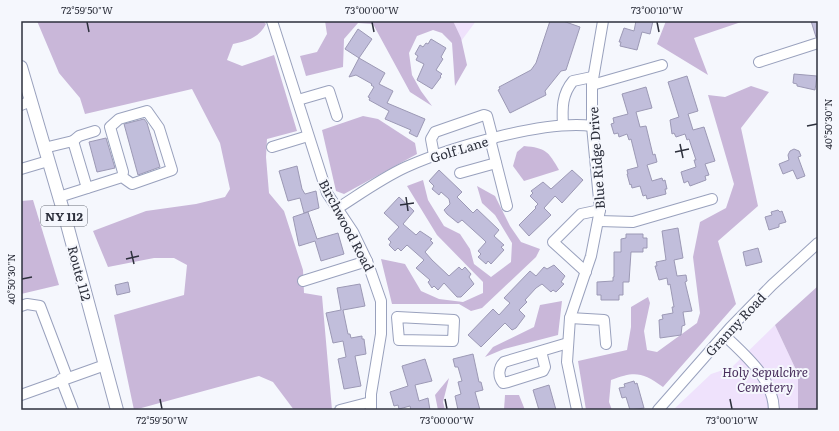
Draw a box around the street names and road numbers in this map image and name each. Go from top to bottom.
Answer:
street label: Blue Ridge Drive [583,106,609,210]
street label: Golf Lane [428,131,491,167]
street label: Birchwood Road [315,176,379,274]
road number: NY 112 [41,206,87,226]
street label: Route 112 [64,243,97,303]
street label: Granny Road [701,288,770,360]

